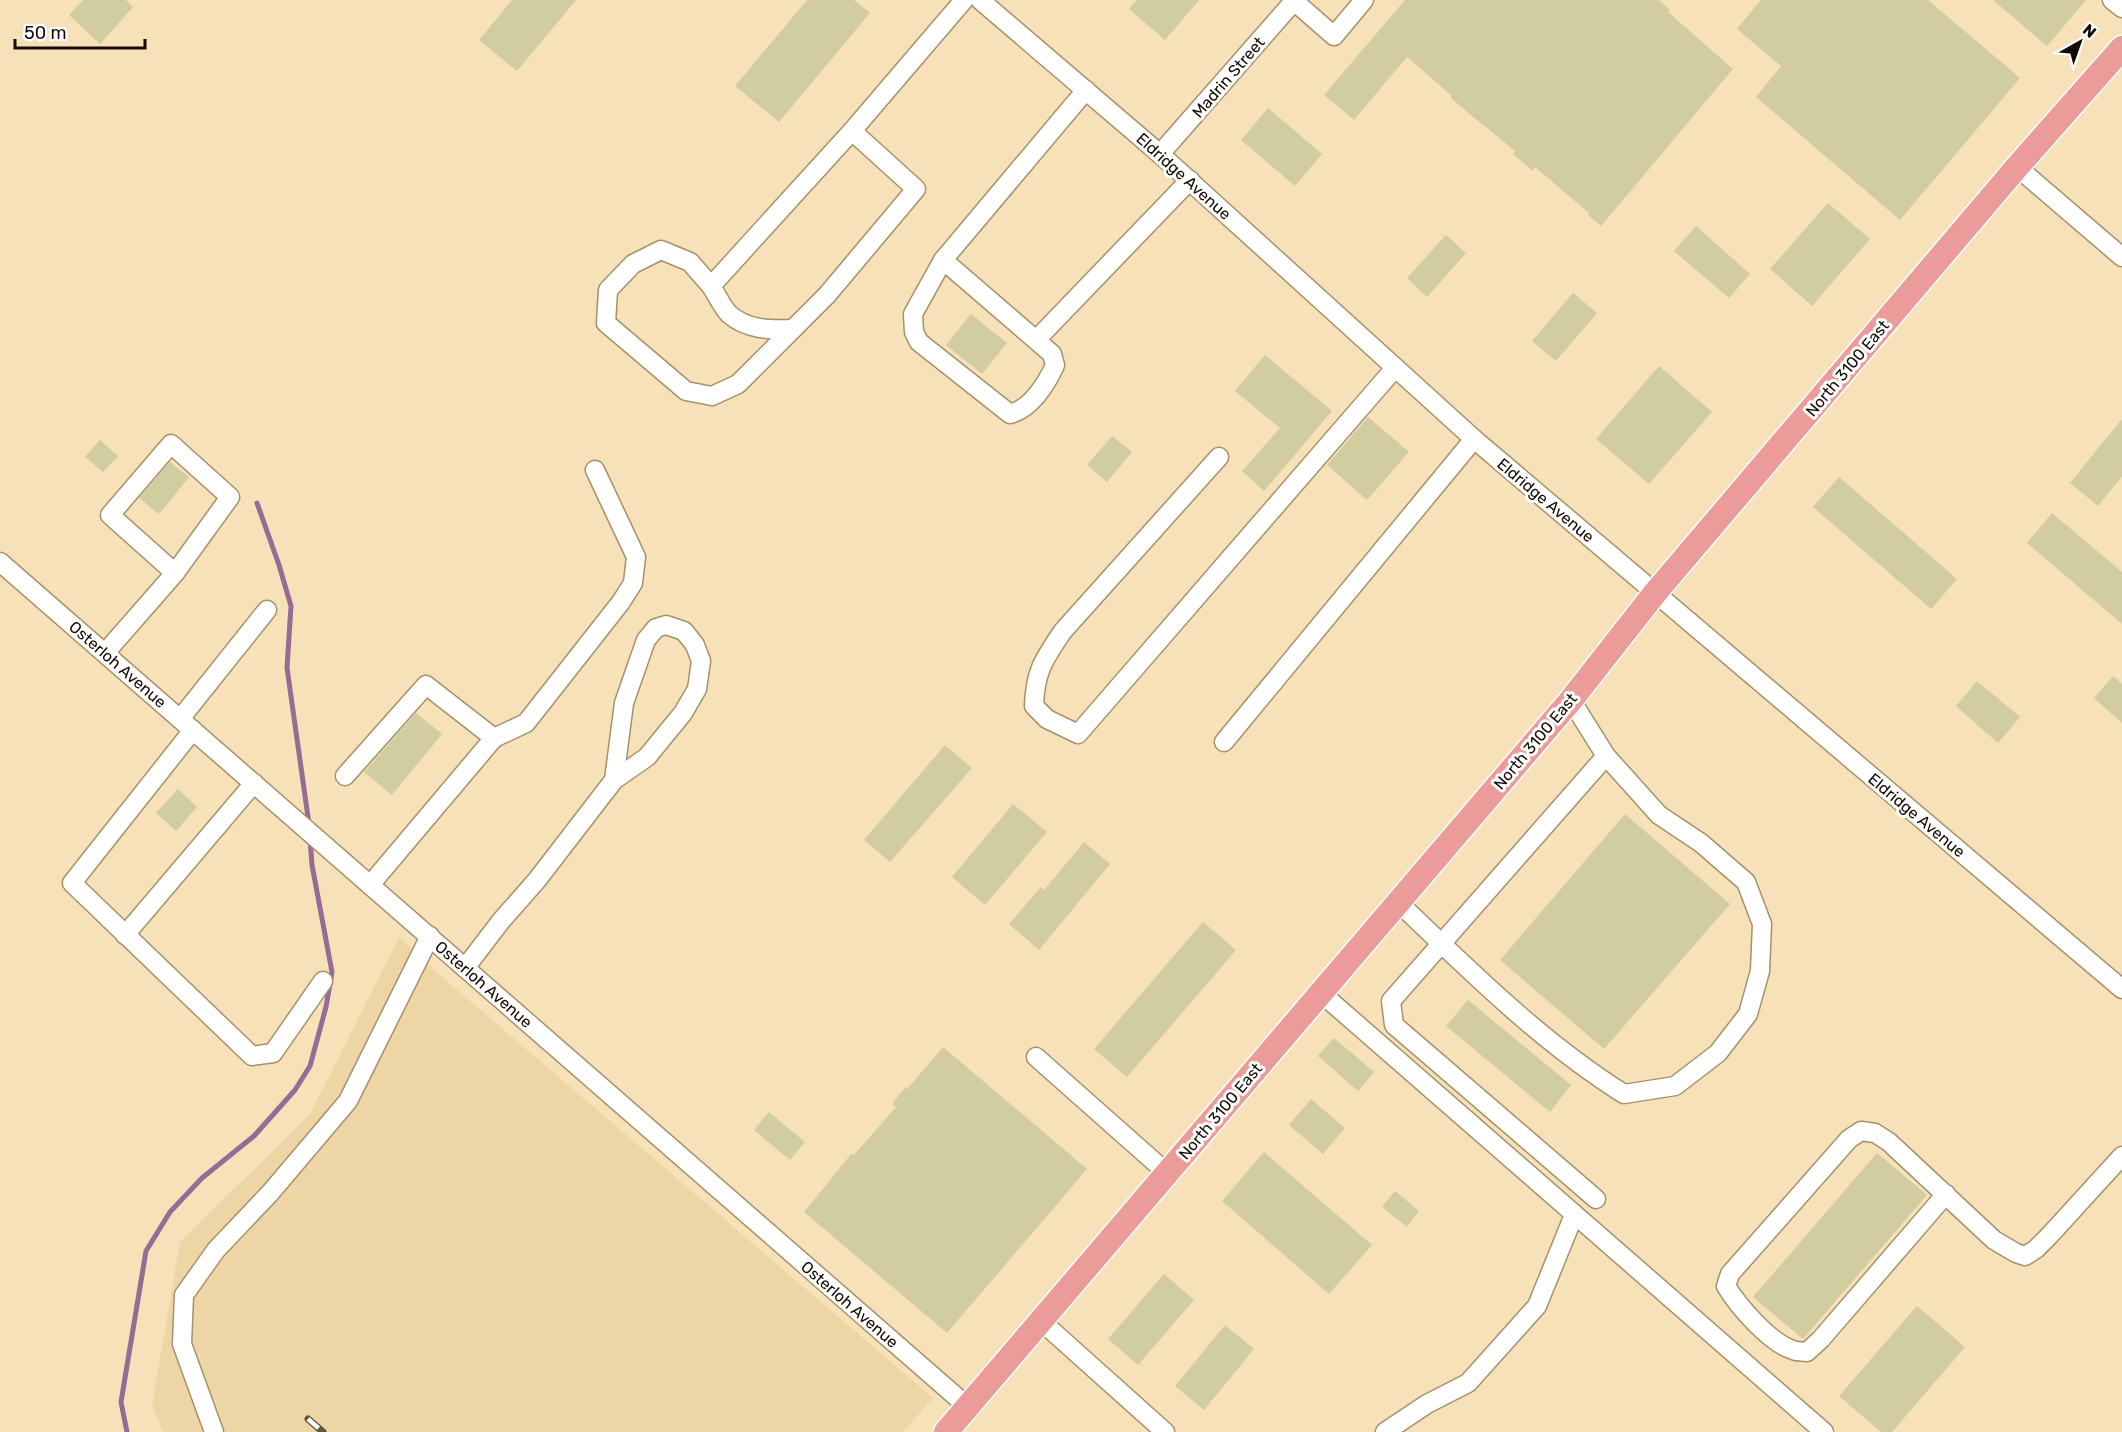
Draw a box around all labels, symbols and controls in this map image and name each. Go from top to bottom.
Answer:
scale bar [15,12,146,50]
north arrow [2050,12,2110,72]
text: N [2079,20,2100,42]
text: 50 m [24,22,67,44]
street label: Madrin Street [1188,33,1269,122]
street label: Eldridge Avenue [1132,129,1235,224]
street label: North 3100 East [1802,316,1893,420]
street label: Eldridge Avenue [1493,454,1598,546]
street label: Osterloh Avenue [65,617,170,712]
street label: North 3100 East [1490,689,1581,793]
street label: Eldridge Avenue [1864,769,1969,861]
street label: Osterloh Avenue [431,937,536,1032]
street label: North 3100 East [1175,1059,1266,1163]
street label: Osterloh Avenue [797,1257,902,1352]

